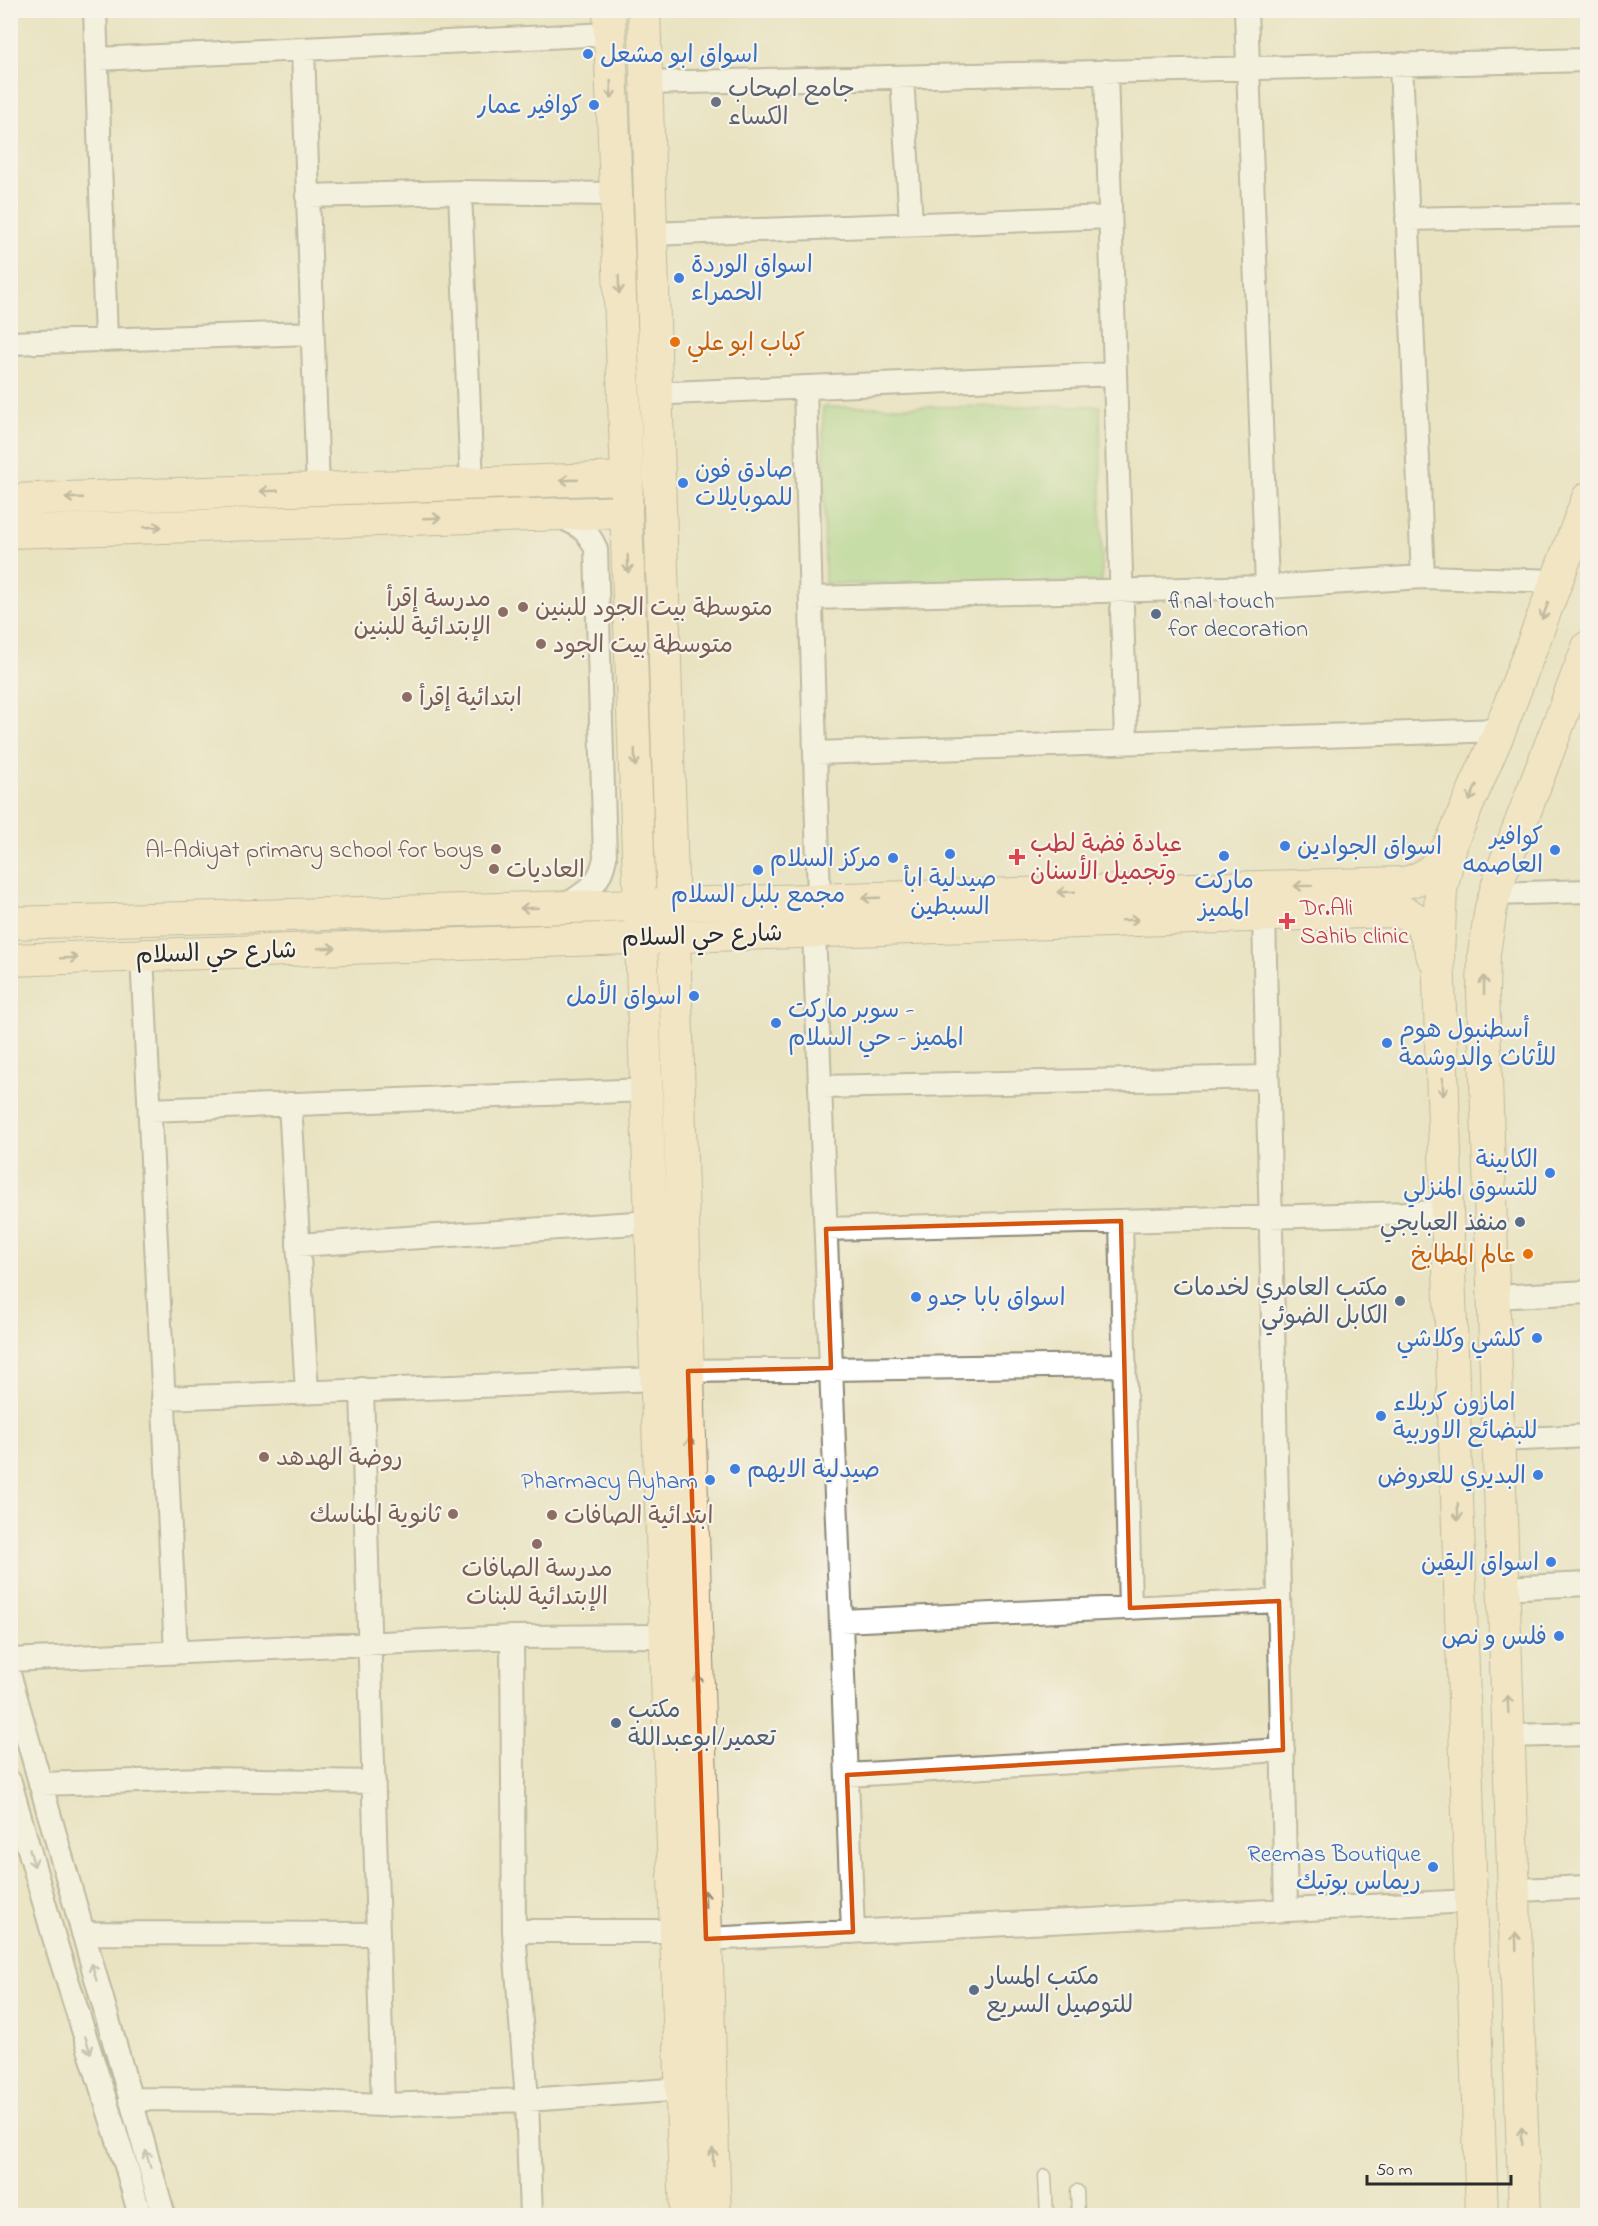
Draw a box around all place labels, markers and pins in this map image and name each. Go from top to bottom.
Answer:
place label: اسواق ابو مشعل [600,39,758,74]
marker: اسواق ابو مشعل [581,47,595,61]
place label: جامع اصحاب الكساء [728,73,855,136]
place label: كوافير عمار [476,90,582,125]
marker: جامع اصحاب الكساء [709,95,723,109]
marker: كوافير عمار [587,98,601,112]
place label: اسواق الوردة الحمراء [691,249,813,312]
marker: اسواق الوردة الحمراء [672,271,686,285]
place label: كباب ابو علي [687,327,805,363]
marker: كباب ابو علي [668,335,682,349]
place label: صادق فون للموبايلات [695,454,793,517]
marker: صادق فون للموبايلات [676,476,690,490]
place label: مدرسة إقرأ الإبتدائية للبنين [354,583,491,646]
place label: final touch for decoration [1168,585,1308,648]
place label: متوسطة بيت الجود للبنين [535,592,773,627]
marker: متوسطة بيت الجود للبنين [516,600,530,614]
marker: مدرسة إقرأ الإبتدائية للبنين [496,605,510,619]
marker: final touch for decoration [1149,607,1163,621]
place label: متوسطة بيت الجود [553,629,733,664]
marker: متوسطة بيت الجود [534,637,548,651]
place label: ابتدائية إقرأ [419,682,522,717]
marker: ابتدائية إقرأ [400,690,414,704]
place label: كوافير العاصمه [1462,821,1543,884]
place label: عيادة فضة لطب وتجميل الأسنان [1030,828,1182,891]
place label: اسواق الجوادين [1297,831,1442,866]
place label: Al-Adiyat primary school for boys [145,834,484,870]
marker: اسواق الجوادين [1278,839,1292,853]
marker: Al-Adiyat primary school for boys [489,842,503,856]
place label: مركز السلام [770,843,881,878]
marker: كوافير العاصمه [1548,843,1562,857]
marker: صيدلية ابأ السبطين [943,847,957,861]
marker: عيادة فضة لطب وتجميل الأسنان [1008,848,1026,866]
marker: ماركت المميز [1217,849,1231,863]
marker: مركز السلام [886,851,900,865]
place label: العاديات [506,854,585,889]
marker: العاديات [487,862,501,876]
marker: مجمع بلبل السلام [751,863,765,877]
place label: صيدلية ابأ السبطين [904,863,996,926]
place label: ماركت المميز [1194,865,1254,928]
place label: مجمع بلبل السلام [671,879,845,914]
place label: Dr.Ali Sahib clinic [1299,892,1409,955]
marker: Dr.Ali Sahib clinic [1278,912,1296,930]
place label: اسواق الأمل [566,979,682,1016]
marker: اسواق الأمل [687,989,701,1003]
place label: سوبر ماركت - المميز - حي السلام [788,994,964,1058]
place label: أسطنبول هوم للأثاث والدوشمة [1399,1014,1556,1077]
marker: سوبر ماركت - المميز - حي السلام [769,1016,783,1030]
marker: أسطنبول هوم للأثاث والدوشمة [1380,1036,1394,1050]
place label: الكابينة للتسوق المنزلي [1403,1144,1538,1208]
marker: الكابينة للتسوق المنزلي [1543,1166,1557,1180]
place label: منفذ العبايجي [1380,1207,1508,1243]
marker: منفذ العبايجي [1513,1215,1527,1229]
place label: عالم المطابخ [1411,1239,1516,1274]
marker: عالم المطابخ [1521,1247,1535,1261]
place label: مكتب العامري لخدمات الكابل الضوئي [1173,1272,1388,1336]
place label: اسواق بابا جدو [927,1282,1065,1317]
marker: اسواق بابا جدو [909,1290,923,1304]
marker: مكتب العامري لخدمات الكابل الضوئي [1393,1294,1407,1308]
place label: كلشي وكلاشي [1397,1323,1525,1359]
marker: كلشي وكلاشي [1530,1331,1544,1345]
place label: امازون كربلاء للبضائع الاوربية [1393,1387,1538,1450]
marker: امازون كربلاء للبضائع الاوربية [1374,1409,1388,1423]
place label: روضة الهدهد [276,1442,403,1477]
marker: روضة الهدهد [257,1450,271,1464]
place label: صيدلية الايهم [747,1454,880,1489]
place label: البديري للعروض [1378,1460,1526,1495]
marker: صيدلية الايهم [728,1462,742,1476]
place label: Pharmacy Ayham [521,1465,698,1501]
marker: البديري للعروض [1531,1468,1545,1482]
marker: Pharmacy Ayham [703,1473,717,1487]
place label: ثانوية المناسك [309,1499,442,1534]
place label: ابتدائية الصافات [564,1500,714,1535]
marker: ثانوية المناسك [446,1507,460,1521]
marker: ابتدائية الصافات [545,1508,559,1522]
marker: مدرسة الصافات الإبتدائية للبنات [530,1537,544,1551]
place label: اسواق اليقين [1421,1547,1539,1582]
place label: مدرسة الصافات الإبتدائية للبنات [461,1553,613,1616]
marker: اسواق اليقين [1544,1555,1558,1569]
place label: فلس و نص [1441,1621,1547,1656]
marker: فلس و نص [1552,1629,1566,1643]
place label: مكتب تعمير/ابوعبداللة [628,1694,777,1757]
marker: مكتب تعمير/ابوعبداللة [609,1716,623,1730]
place label: Reemas Boutique ريماس بوتيك [1247,1838,1421,1901]
marker: Reemas Boutique ريماس بوتيك [1426,1860,1440,1874]
place label: مكتب المسار للتوصيل السريع [984,1961,1133,2024]
marker: مكتب المسار للتوصيل السريع [967,1983,981,1997]

